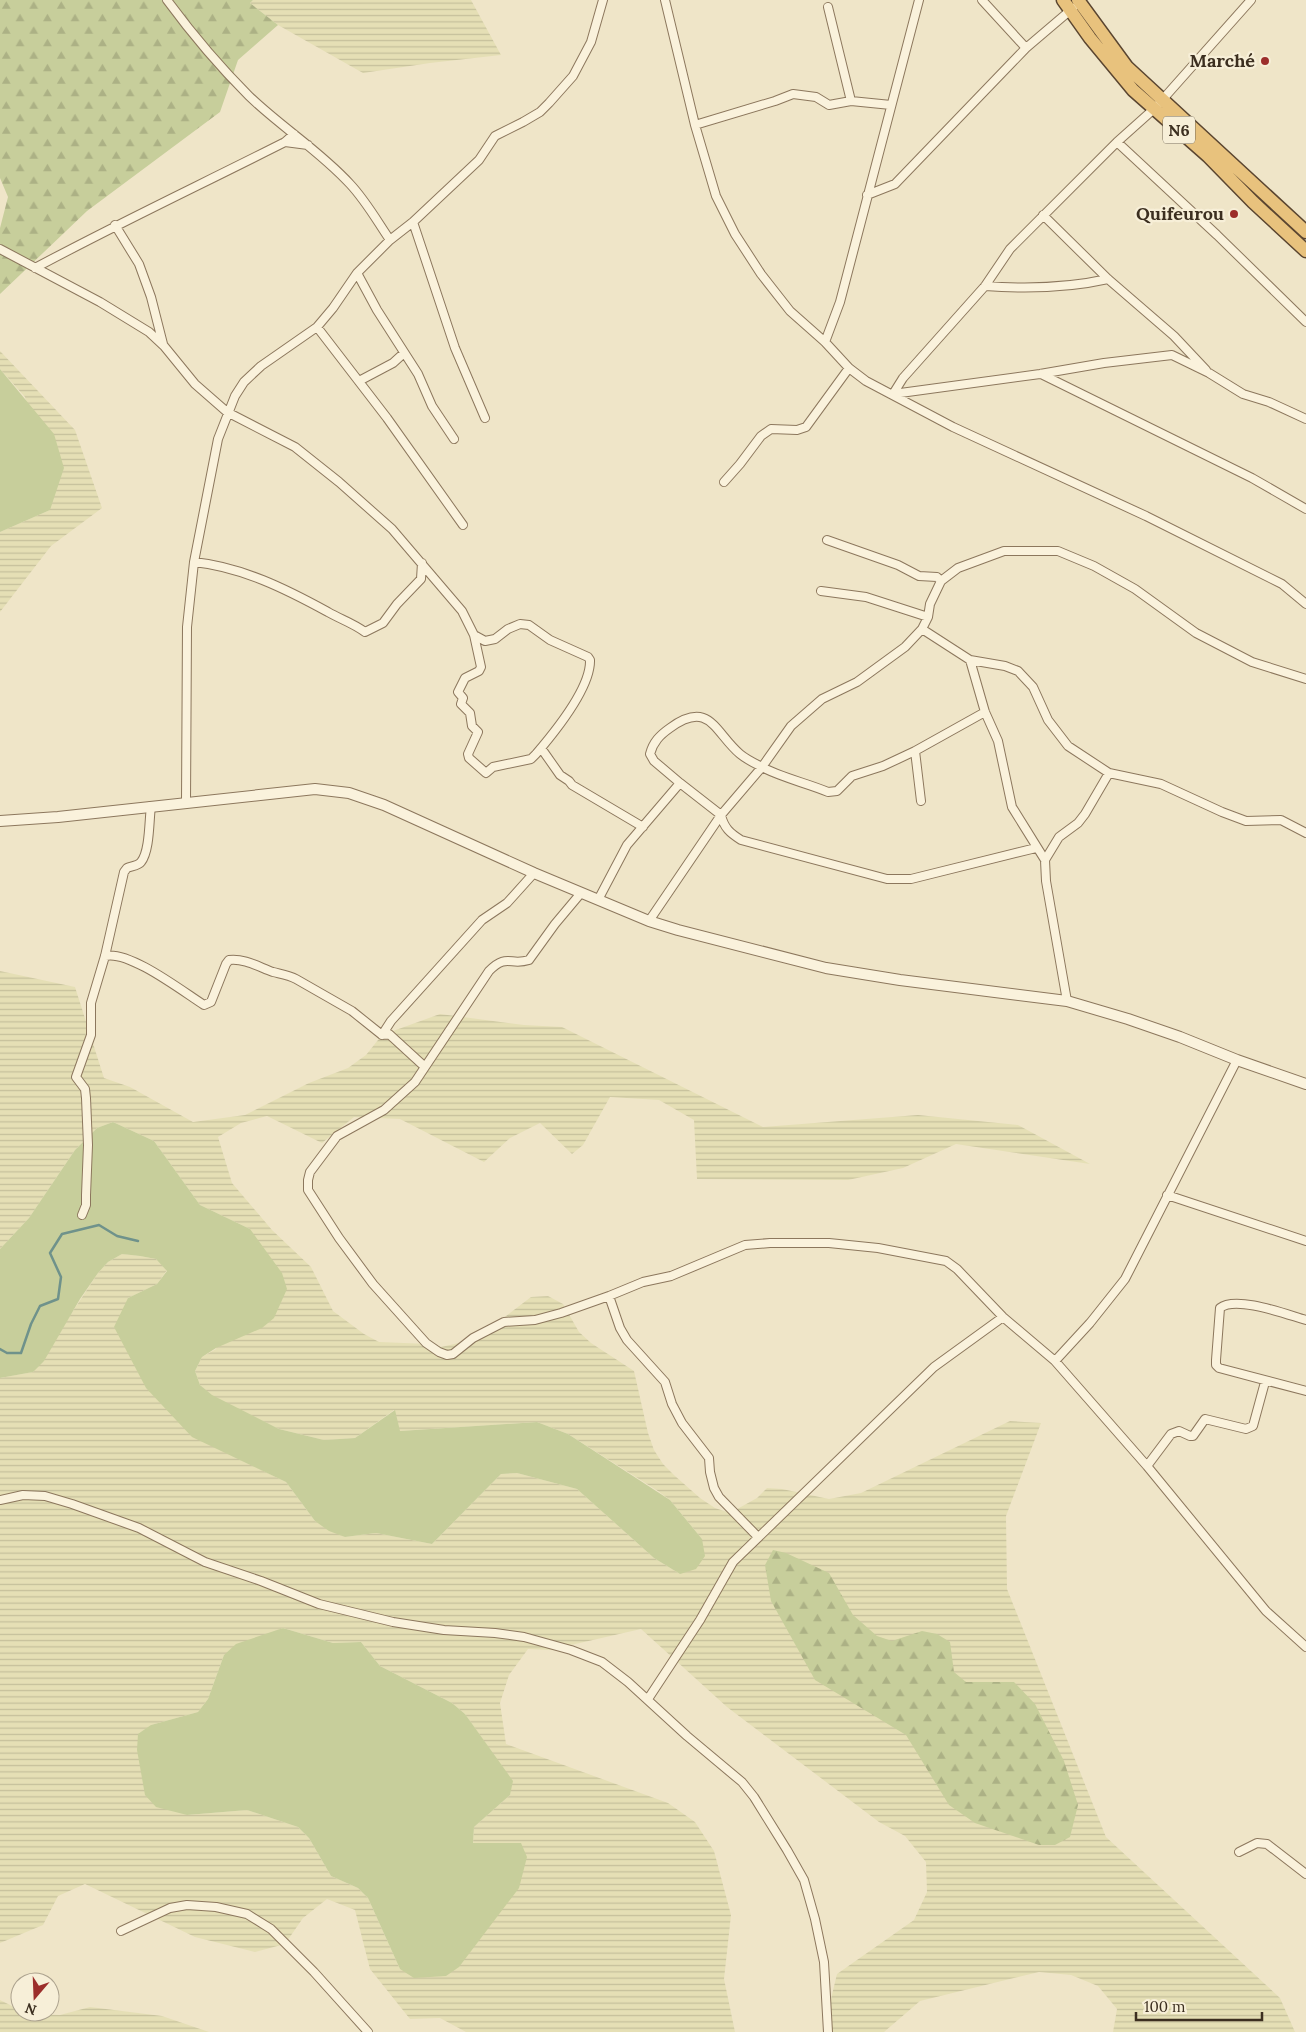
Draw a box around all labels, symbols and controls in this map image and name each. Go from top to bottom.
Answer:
place label: Marché [1190,49,1255,72]
marker: Marché [1259,55,1271,67]
road number: N6 [1163,116,1195,144]
place label: Quifeurou [1136,202,1224,225]
marker: Quifeurou [1228,208,1240,220]
north arrow [10,1972,60,2022]
scale bar [1136,1990,1262,2022]
text: 100 m [1144,1997,1185,2016]
text: N [23,1999,39,2020]

